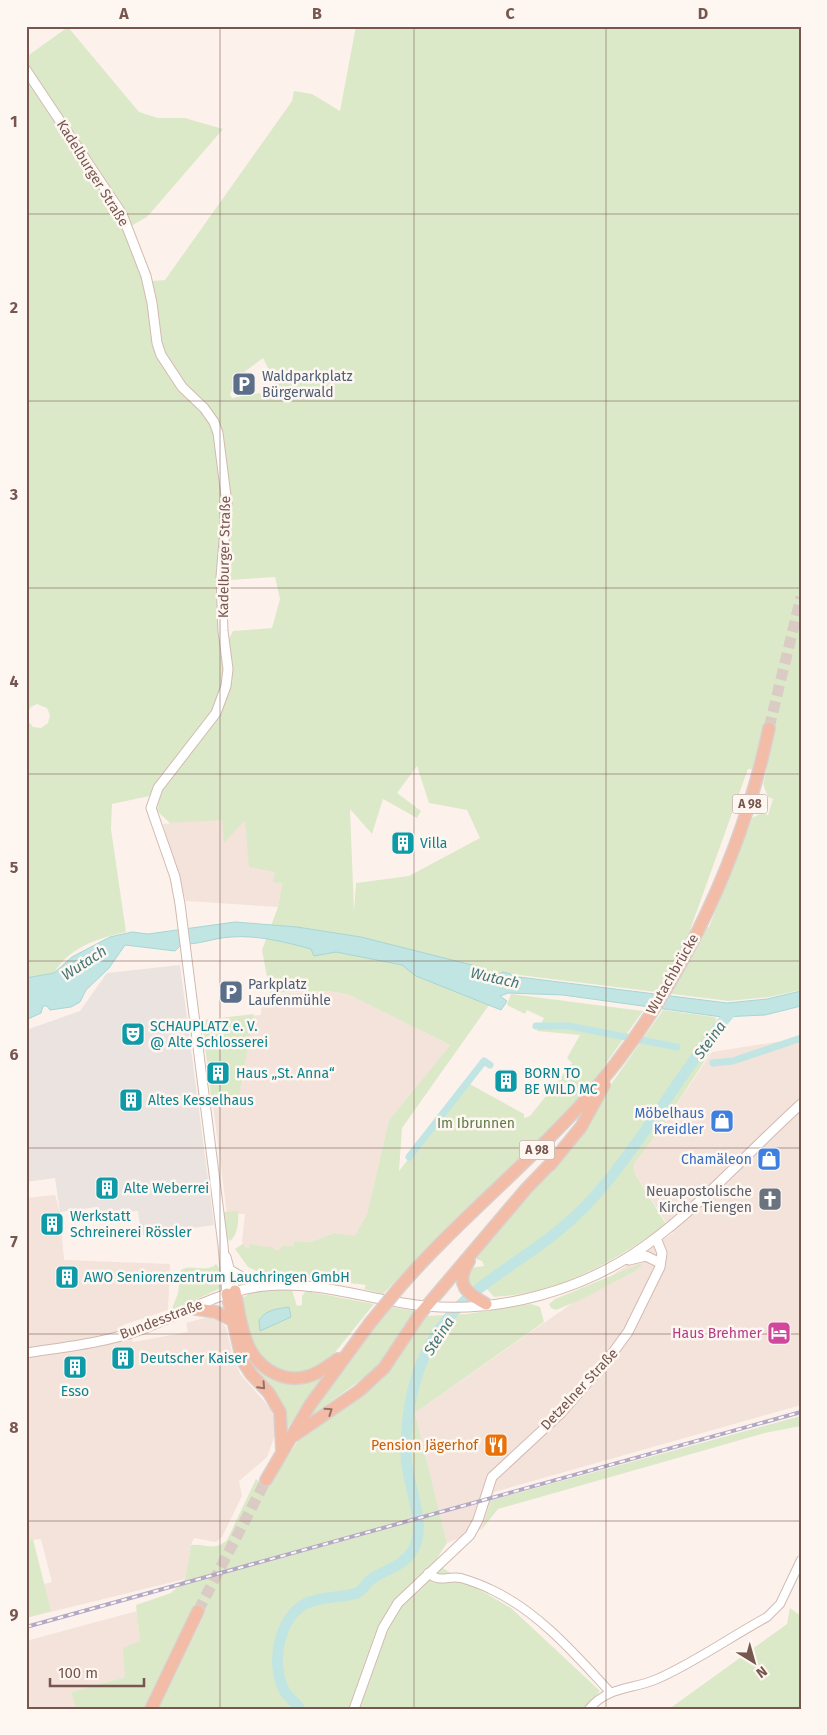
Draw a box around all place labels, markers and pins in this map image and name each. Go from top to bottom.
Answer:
place label: Waldparkplatz Bürgerwald [262,368,353,401]
parking icon: Waldparkplatz Bürgerwald [231,371,257,397]
building icon: Villa [390,830,416,856]
place label: Villa [420,835,447,852]
place label: Parkplatz Laufenmühle [248,976,331,1009]
parking icon: Parkplatz Laufenmühle [218,979,244,1005]
place label: SCHAUPLATZ e. V. @ Alte Schlosserei [150,1018,268,1051]
theatre icon: SCHAUPLATZ e. V. @ Alte Schlosserei [120,1021,146,1047]
building icon: Haus „St. Anna“ [205,1060,231,1086]
place label: Haus „St. Anna“ [236,1065,335,1082]
place label: BORN TO BE WILD MC [524,1065,598,1098]
building icon: BORN TO BE WILD MC [493,1068,519,1094]
building icon: Altes Kesselhaus [118,1087,144,1113]
place label: Altes Kesselhaus [148,1092,254,1109]
place label: Möbelhaus Kreidler [634,1105,705,1138]
shop icon: Möbelhaus Kreidler [709,1108,735,1134]
shop icon: Chamäleon [756,1146,782,1172]
place label: Chamäleon [681,1151,752,1168]
building icon: Alte Weberrei [94,1175,120,1201]
place label: Alte Weberrei [124,1180,209,1197]
place label: Neuapostolische Kirche Tiengen [646,1183,752,1216]
church icon: Neuapostolische Kirche Tiengen [757,1186,783,1212]
place label: Werkstatt Schreinerei Rössler [70,1208,192,1241]
building icon: Werkstatt Schreinerei Rössler [39,1211,65,1237]
building icon: AWO Seniorenzentrum Lauchringen GmbH [54,1264,80,1290]
place label: AWO Seniorenzentrum Lauchringen GmbH [84,1269,350,1286]
hotel icon: Haus Brehmer [766,1320,792,1346]
place label: Haus Brehmer [672,1325,763,1342]
building icon: Deutscher Kaiser [110,1345,136,1371]
place label: Deutscher Kaiser [140,1350,248,1367]
building icon: Esso [62,1354,88,1380]
place label: Esso [61,1383,89,1400]
restaurant icon: Pension Jägerhof [483,1432,509,1458]
place label: Pension Jägerhof [371,1437,479,1454]

